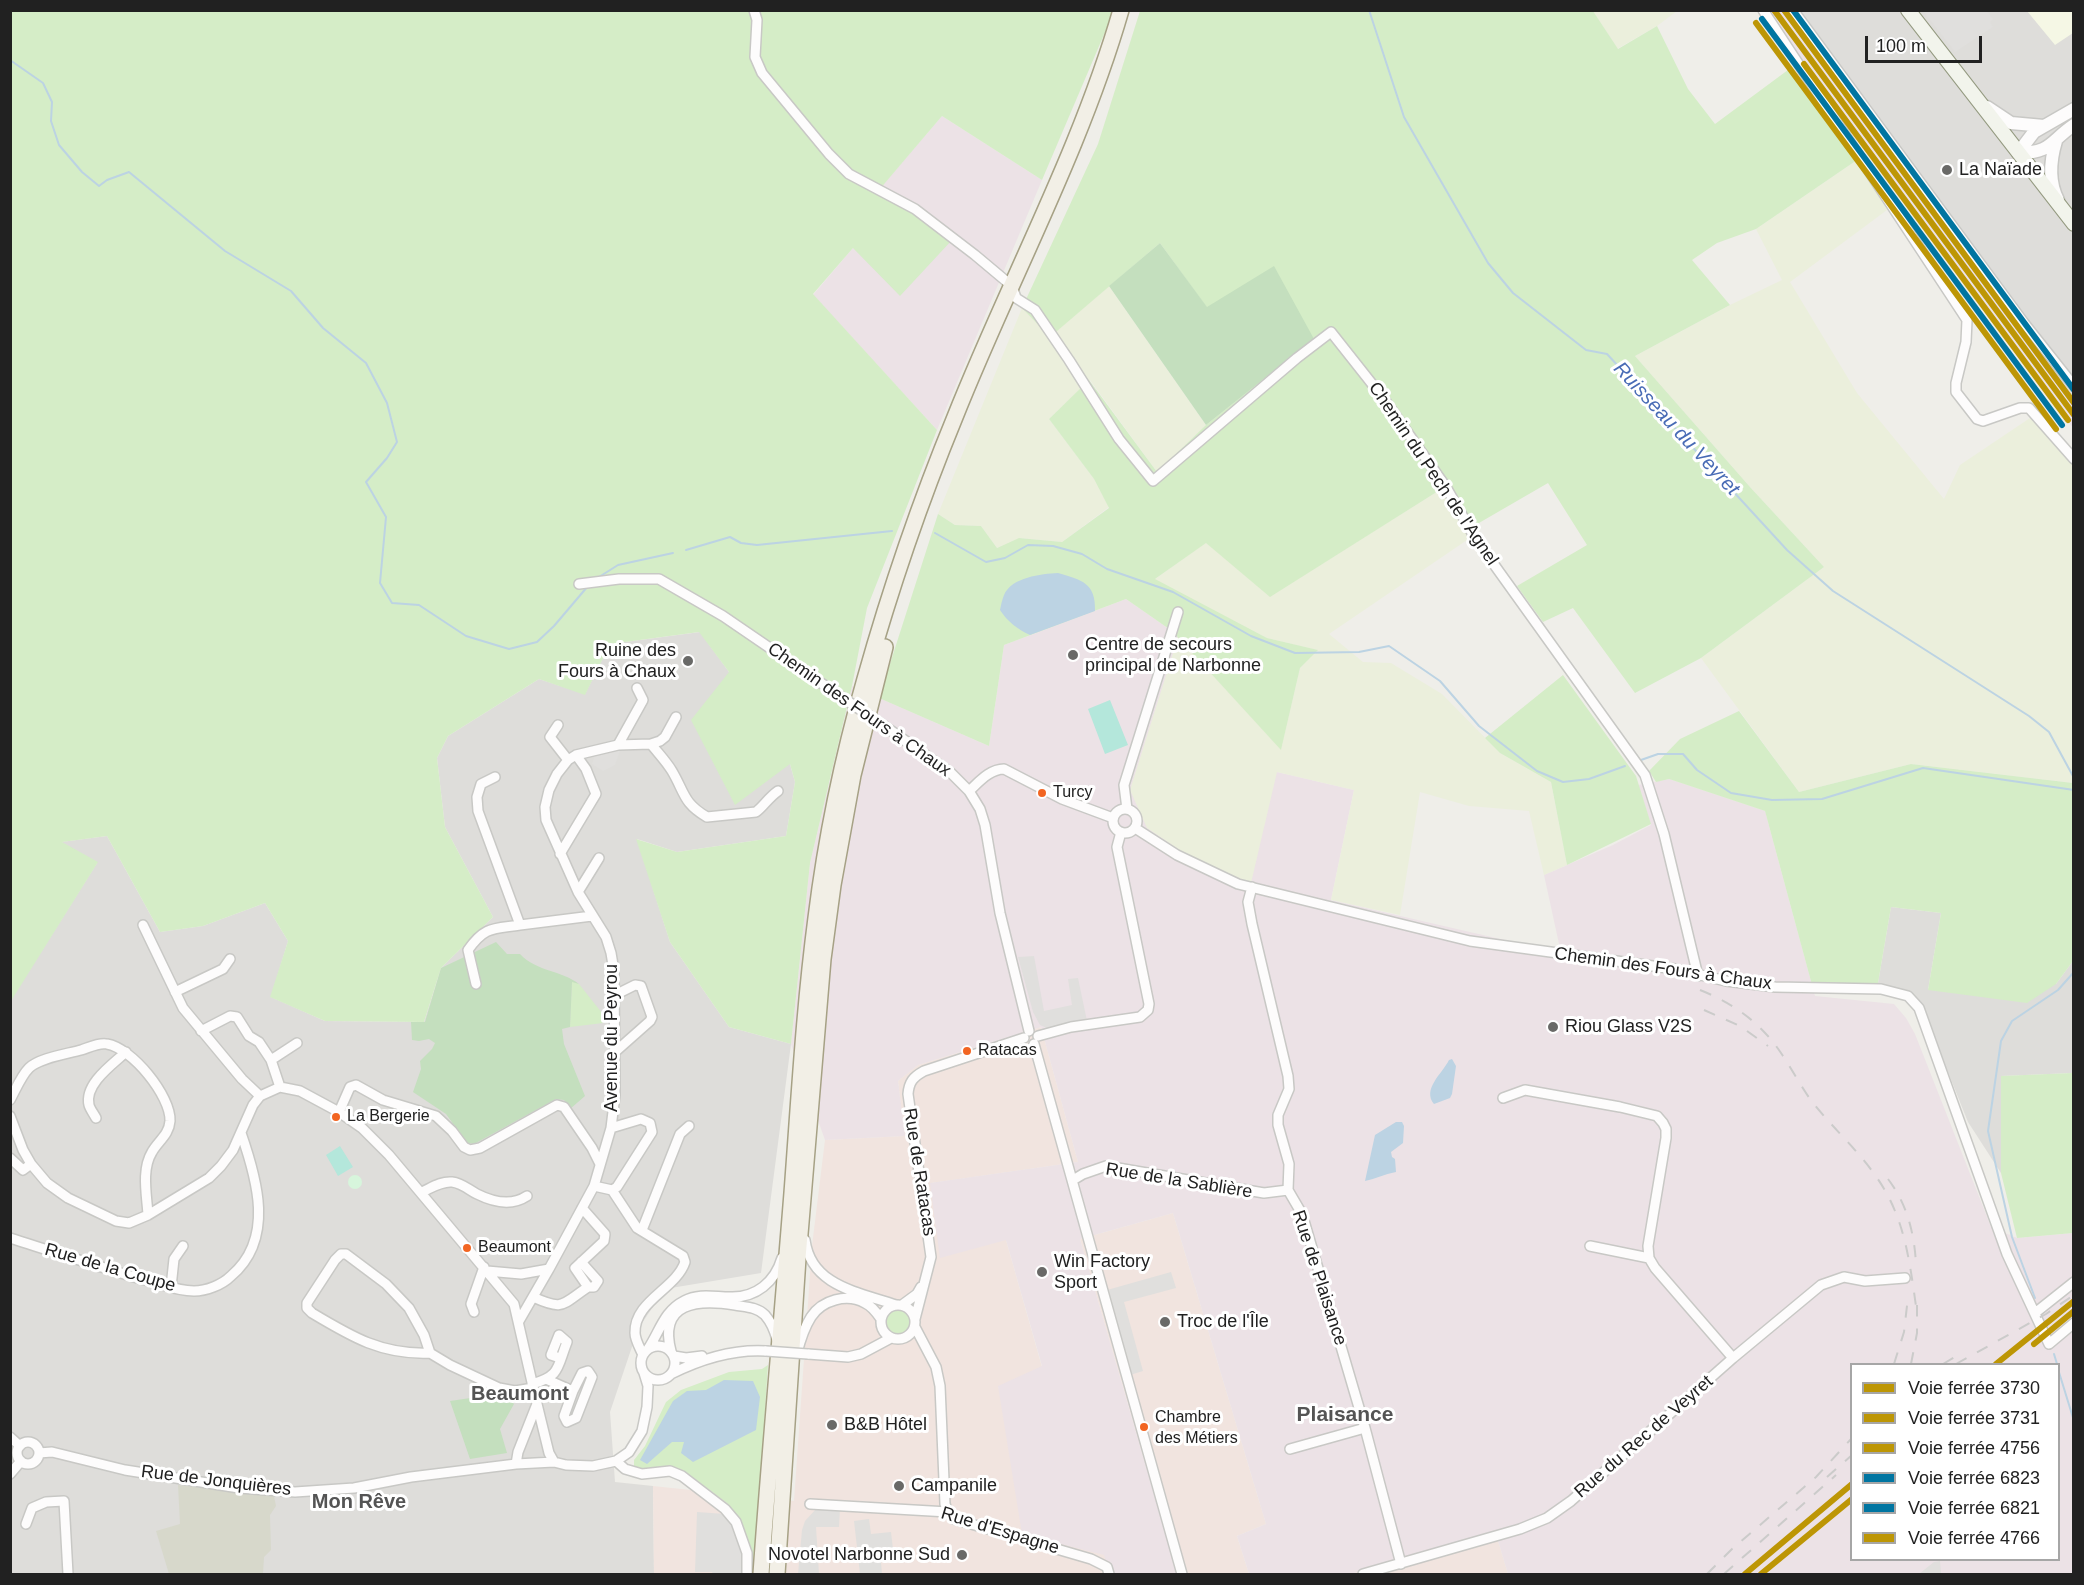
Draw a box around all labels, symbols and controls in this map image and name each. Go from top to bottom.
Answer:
scale bar [1868,24,1985,62]
text: 100 m [1876,36,1926,56]
place label: La Naïade [1959,159,2042,181]
marker: La Naïade [1940,163,1954,177]
water label: Ruisseau du Veyret [1608,357,1744,501]
street label: Chemin du Pech de l'Agnel [1363,378,1503,570]
place label: Centre de secours principal de Narbonne [1085,634,1261,676]
street label: Chemin des Fours à Chaux [763,638,955,782]
place label: Ruine des Fours à Chaux [558,640,676,682]
marker: Centre de secours principal de Narbonne [1066,648,1080,662]
marker: Ruine des Fours à Chaux [681,654,695,668]
place label: Turcy [1053,783,1092,803]
marker: Turcy [1036,787,1048,799]
street label: Chemin des Fours à Chaux [1553,943,1773,995]
street label: Avenue du Peyrou [601,964,623,1112]
place label: Riou Glass V2S [1565,1016,1692,1038]
marker: Riou Glass V2S [1546,1020,1560,1034]
place label: Ratacas [978,1041,1037,1061]
marker: Ratacas [961,1045,973,1057]
place label: La Bergerie [347,1107,430,1127]
street label: Rue de Ratacas [898,1107,940,1237]
marker: La Bergerie [330,1111,342,1123]
street label: Rue de la Sablière [1104,1159,1254,1203]
street label: Rue de Plaisance [1287,1208,1351,1348]
place label: Beaumont [478,1238,551,1258]
street label: Rue de la Coupe [42,1239,178,1297]
marker: Beaumont [461,1242,473,1254]
place label: Win Factory Sport [1054,1251,1150,1294]
marker: Win Factory Sport [1035,1265,1049,1279]
place label: Troc de l'Île [1177,1311,1269,1333]
marker: Troc de l'Île [1158,1315,1172,1329]
legend [1850,1363,2060,1561]
street label: Rue du Rec de Veyret [1570,1371,1718,1503]
text: Voie ferrée 3730 [1908,1378,2040,1398]
district label: Beaumont [471,1382,569,1406]
district label: Plaisance [1297,1402,1393,1428]
place label: Chambre des Métiers [1155,1408,1238,1446]
text: Voie ferrée 3731 [1908,1408,2040,1428]
place label: B&B Hôtel [844,1414,927,1436]
marker: B&B Hôtel [825,1418,839,1432]
marker: Chambre des Métiers [1138,1421,1150,1433]
text: Voie ferrée 4756 [1908,1438,2040,1458]
street label: Rue de Jonquières [140,1461,292,1501]
text: Voie ferrée 6823 [1908,1468,2040,1488]
place label: Campanile [911,1475,997,1497]
marker: Campanile [892,1479,906,1493]
district label: Mon Rêve [312,1490,406,1514]
text: Voie ferrée 6821 [1908,1498,2040,1518]
street label: Rue d'Espagne [938,1503,1062,1559]
text: Voie ferrée 4766 [1908,1528,2040,1548]
place label: Novotel Narbonne Sud [768,1544,950,1566]
marker: Novotel Narbonne Sud [955,1548,969,1562]

